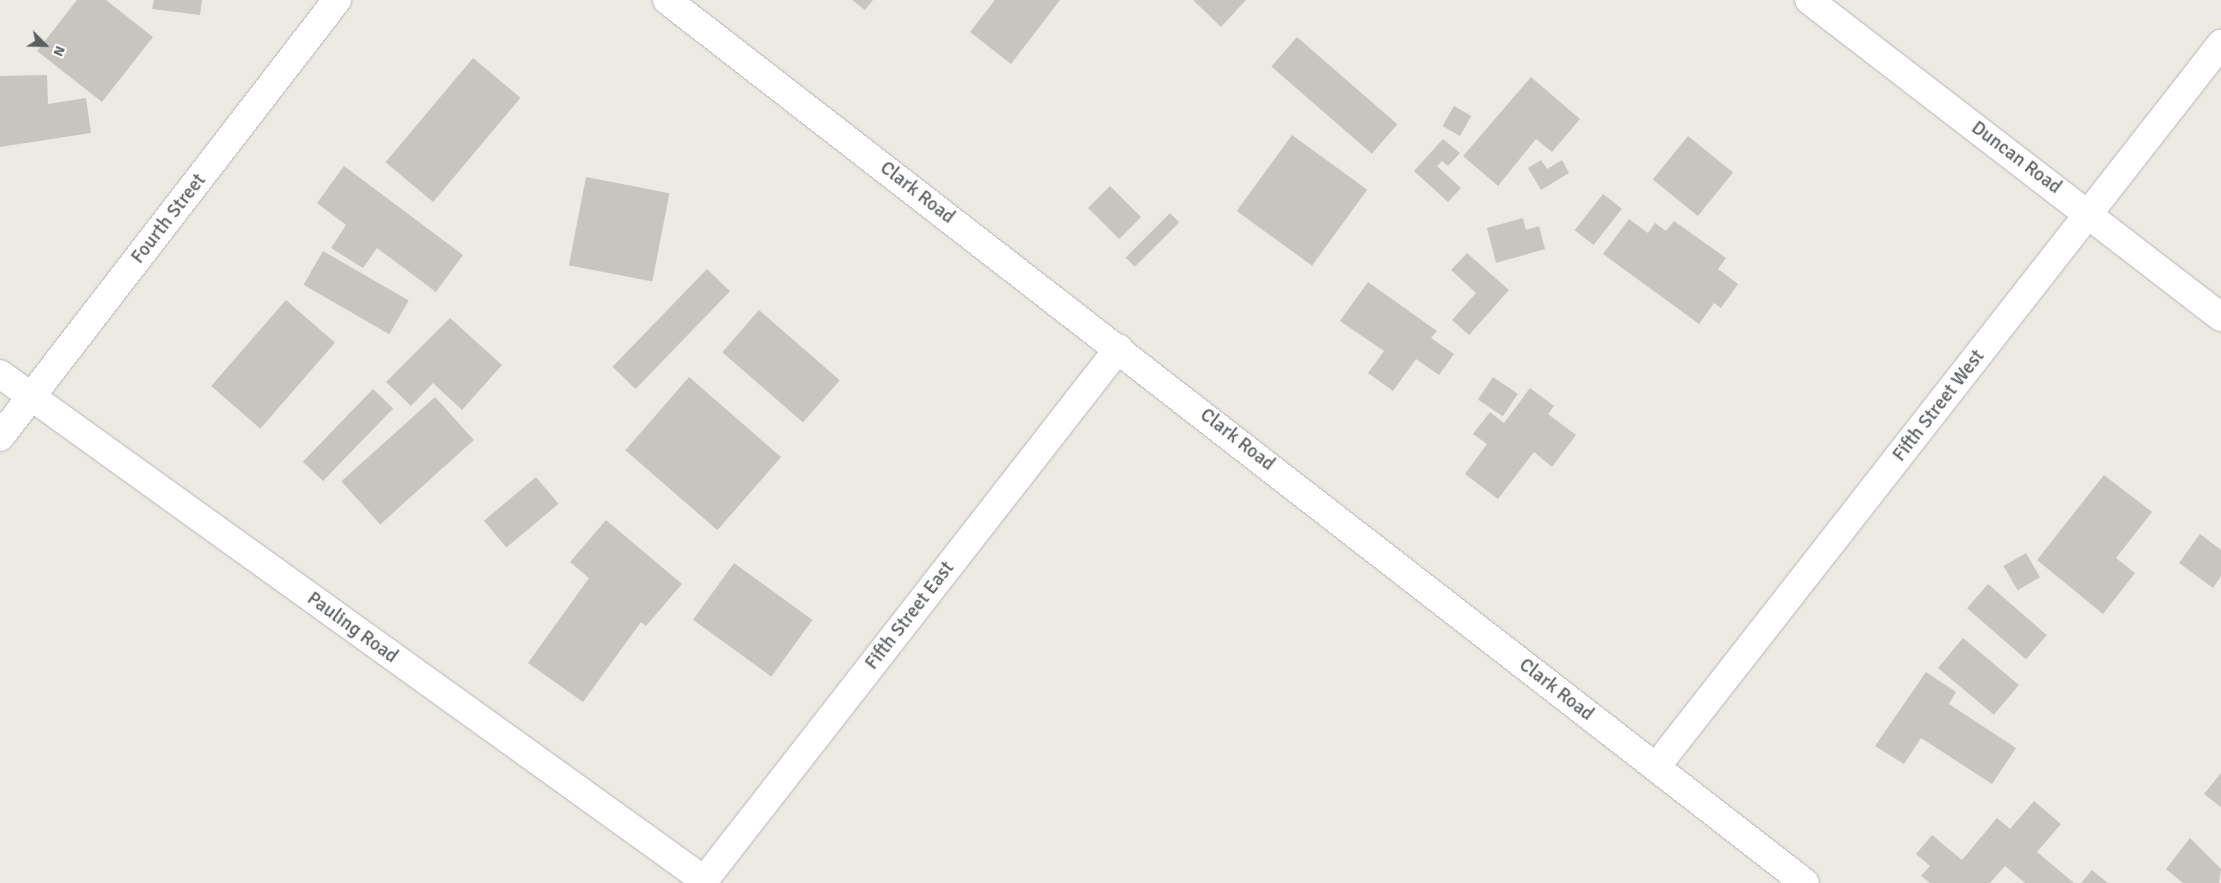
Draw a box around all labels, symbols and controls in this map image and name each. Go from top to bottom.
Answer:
north arrow [20,20,70,70]
text: N [50,43,69,59]
street label: Duncan Road [1966,117,2066,199]
street label: Clark Road [875,157,959,229]
street label: Fourth Street [127,170,211,268]
street label: Fifth Street West [1888,346,1990,466]
street label: Clark Road [1195,404,1279,476]
street label: Fifth Street East [861,557,959,675]
street label: Pauling Road [302,588,402,668]
street label: Clark Road [1514,654,1598,726]

